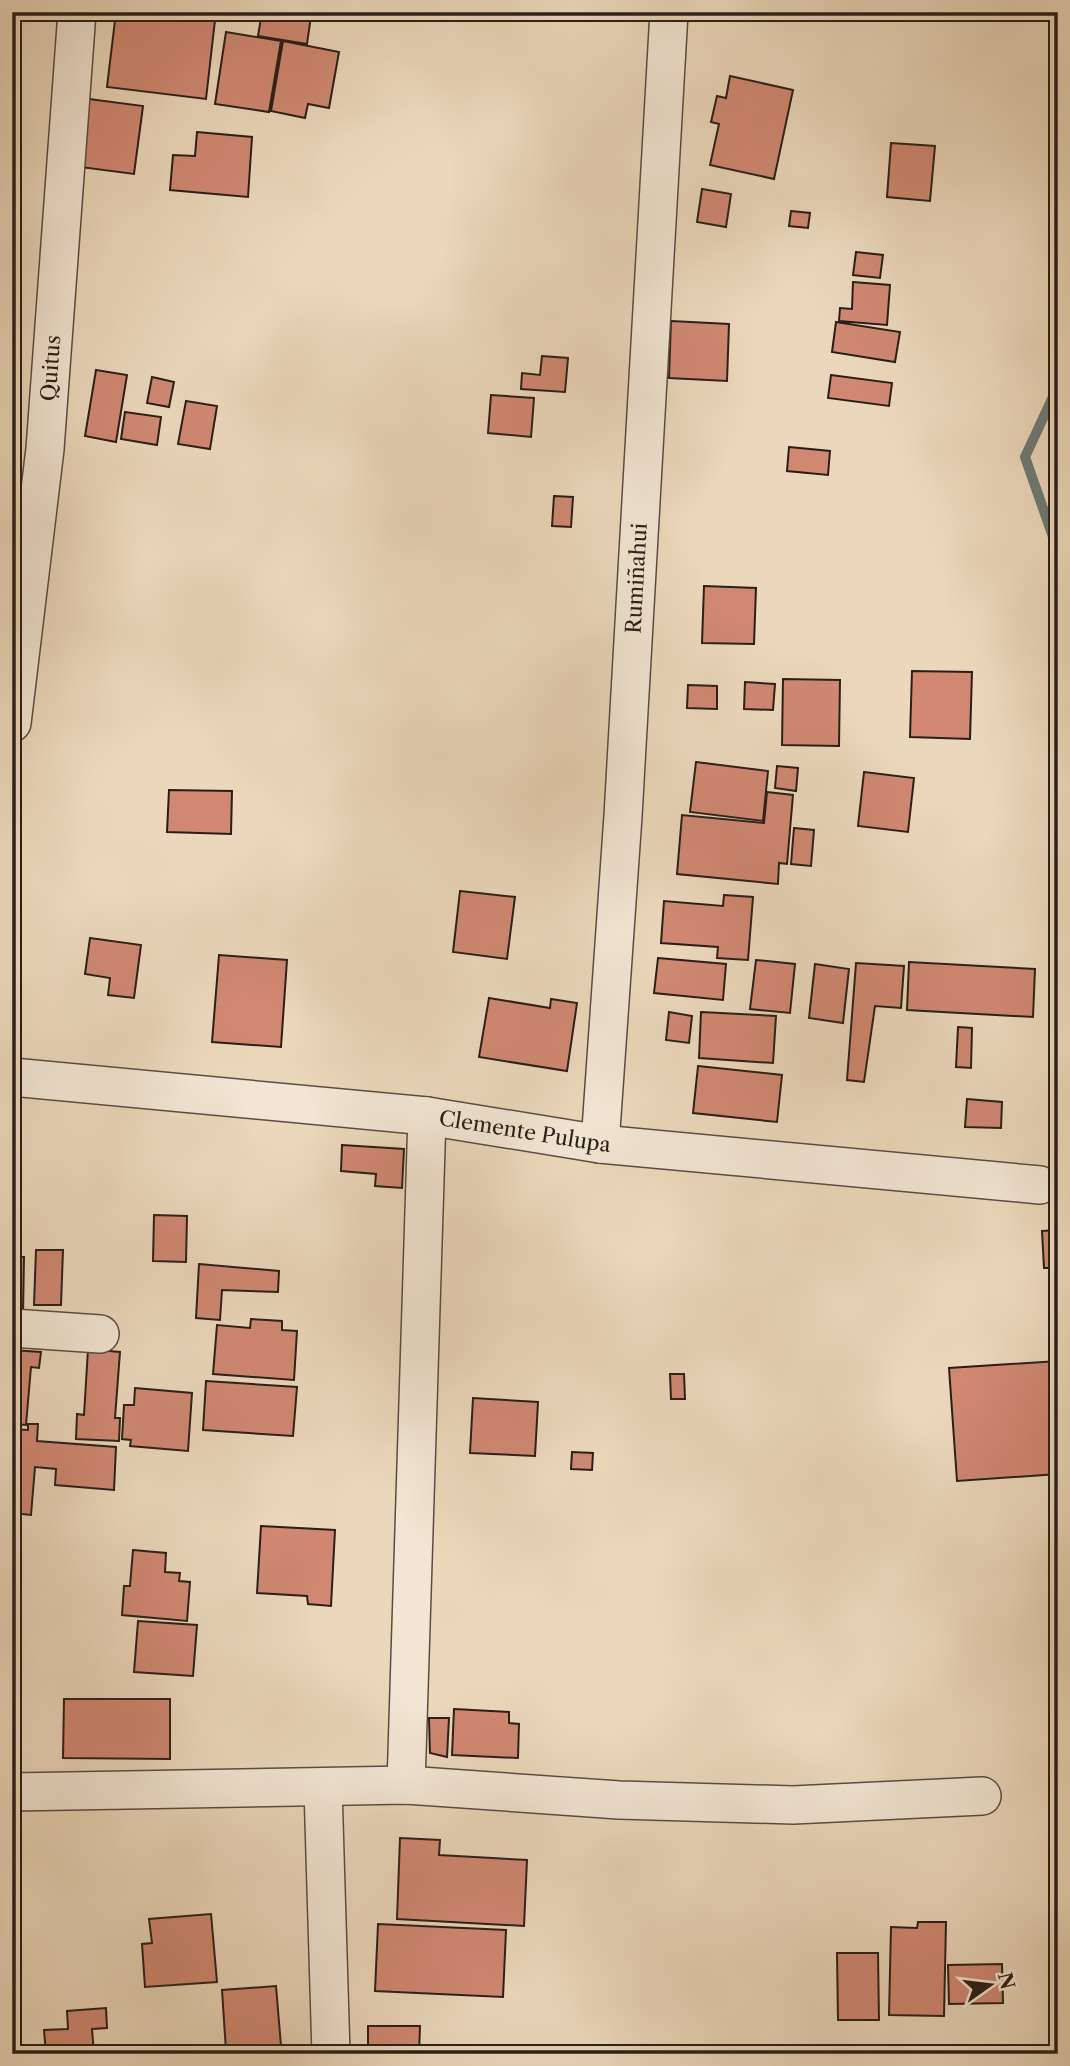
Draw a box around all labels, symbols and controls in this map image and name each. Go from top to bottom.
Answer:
street label: Quitus [36,334,65,402]
street label: Rumiñahui [620,522,652,634]
street label: Clemente Pulupa [437,1105,613,1157]
north arrow [954,1951,1024,2021]
text: N [993,1970,1019,1992]

